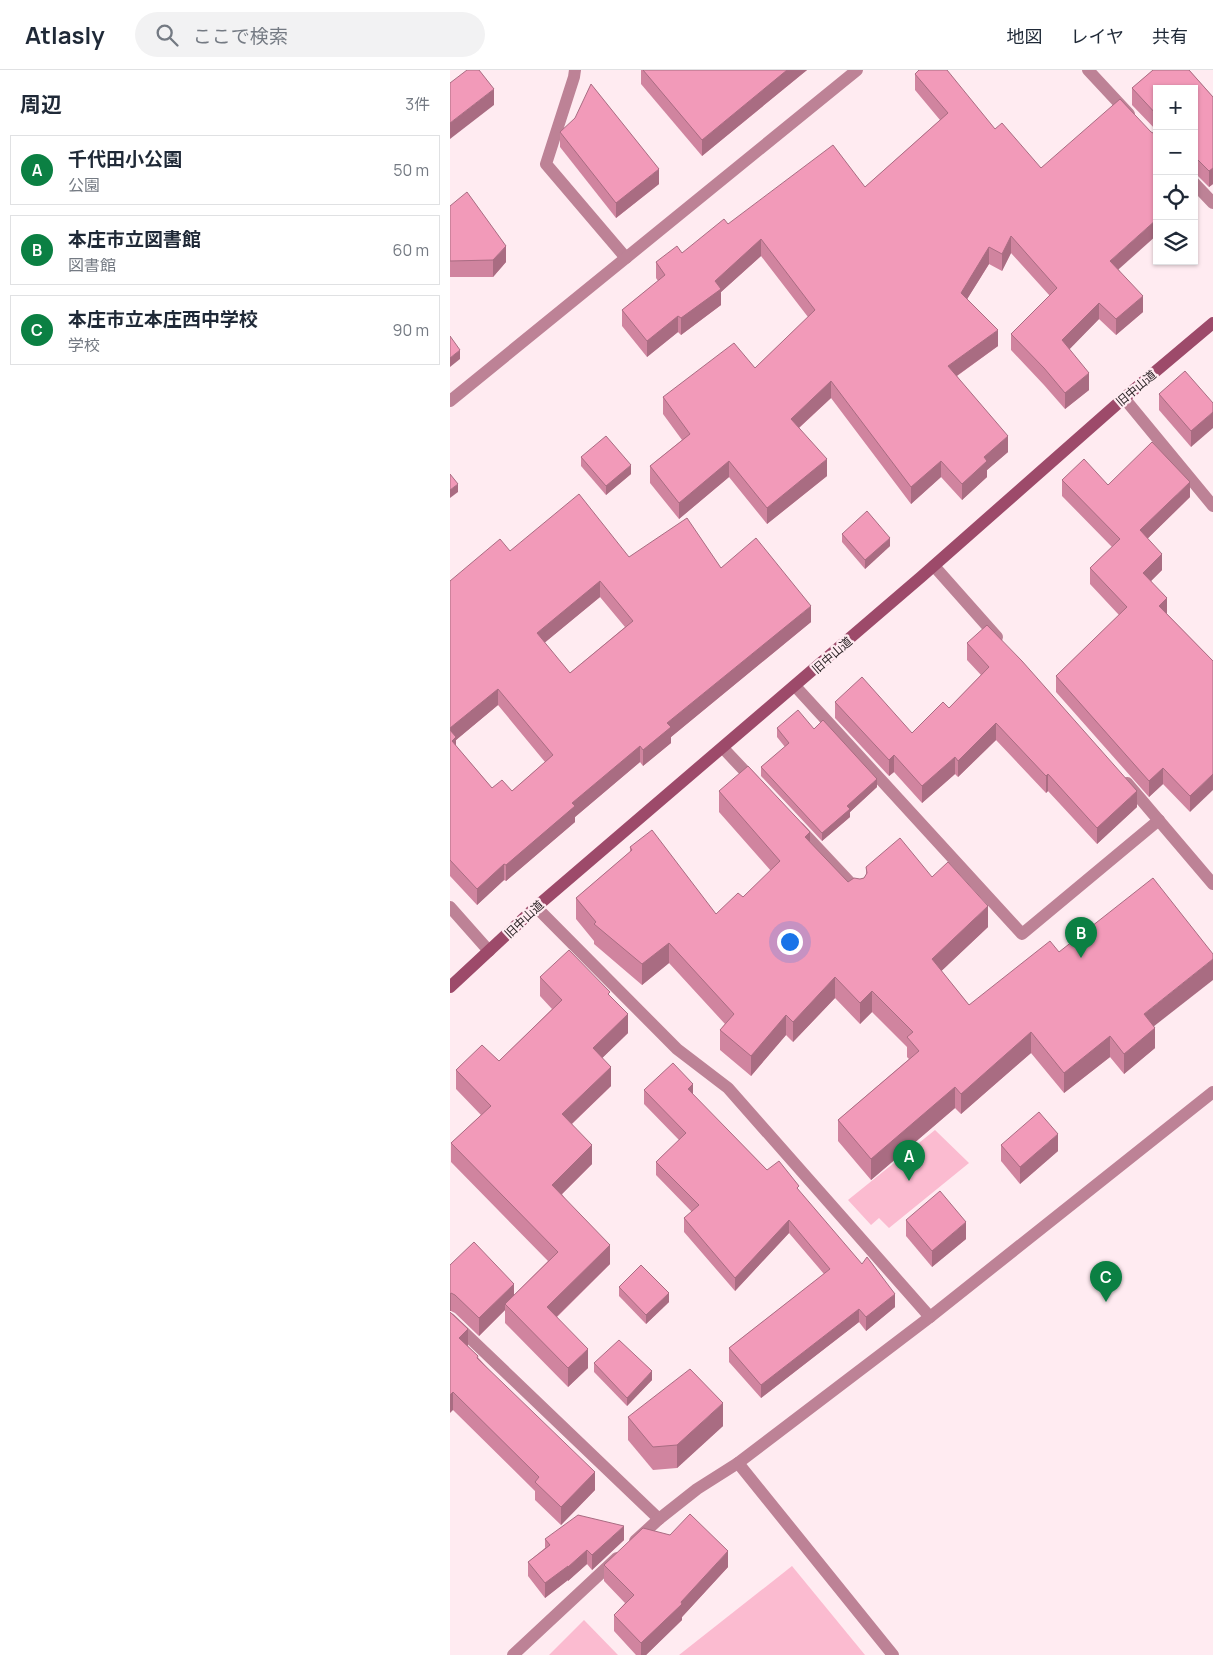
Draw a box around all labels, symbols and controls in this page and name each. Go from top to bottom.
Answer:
search box [135,12,485,57]
text: Atlasly [25,18,105,51]
icon: search [153,21,181,49]
text: ここで検索 [193,23,288,49]
text: 地図 [1007,24,1043,48]
text: レイヤ [1071,24,1124,48]
text: 共有 [1152,24,1188,48]
map controls [1153,85,1198,265]
button: + [1153,85,1198,130]
text: 周辺 [20,90,62,118]
text: 3件 [405,93,430,115]
button: − [1153,130,1198,175]
text: 千代田小公園 [68,146,182,172]
text: A [32,159,42,181]
text: 50 m [393,159,429,181]
text: 公園 [68,174,100,196]
button: locate [1153,175,1198,220]
button: layers [1153,220,1198,265]
text: 本庄市立図書館 [68,226,201,252]
text: B [32,239,42,261]
text: 60 m [393,239,429,261]
text: 図書館 [68,254,116,276]
text: 本庄市立本庄西中学校 [68,306,258,332]
text: C [31,319,43,341]
text: 90 m [393,319,429,341]
text: 学校 [68,334,100,356]
street label: 旧中山道 [1112,366,1160,410]
street label: 旧中山道 [808,633,856,677]
street label: 旧中山道 [501,896,547,942]
pin: B [1065,917,1097,958]
your location [777,929,803,955]
pin: A [893,1140,925,1181]
pin: C [1090,1261,1122,1302]

